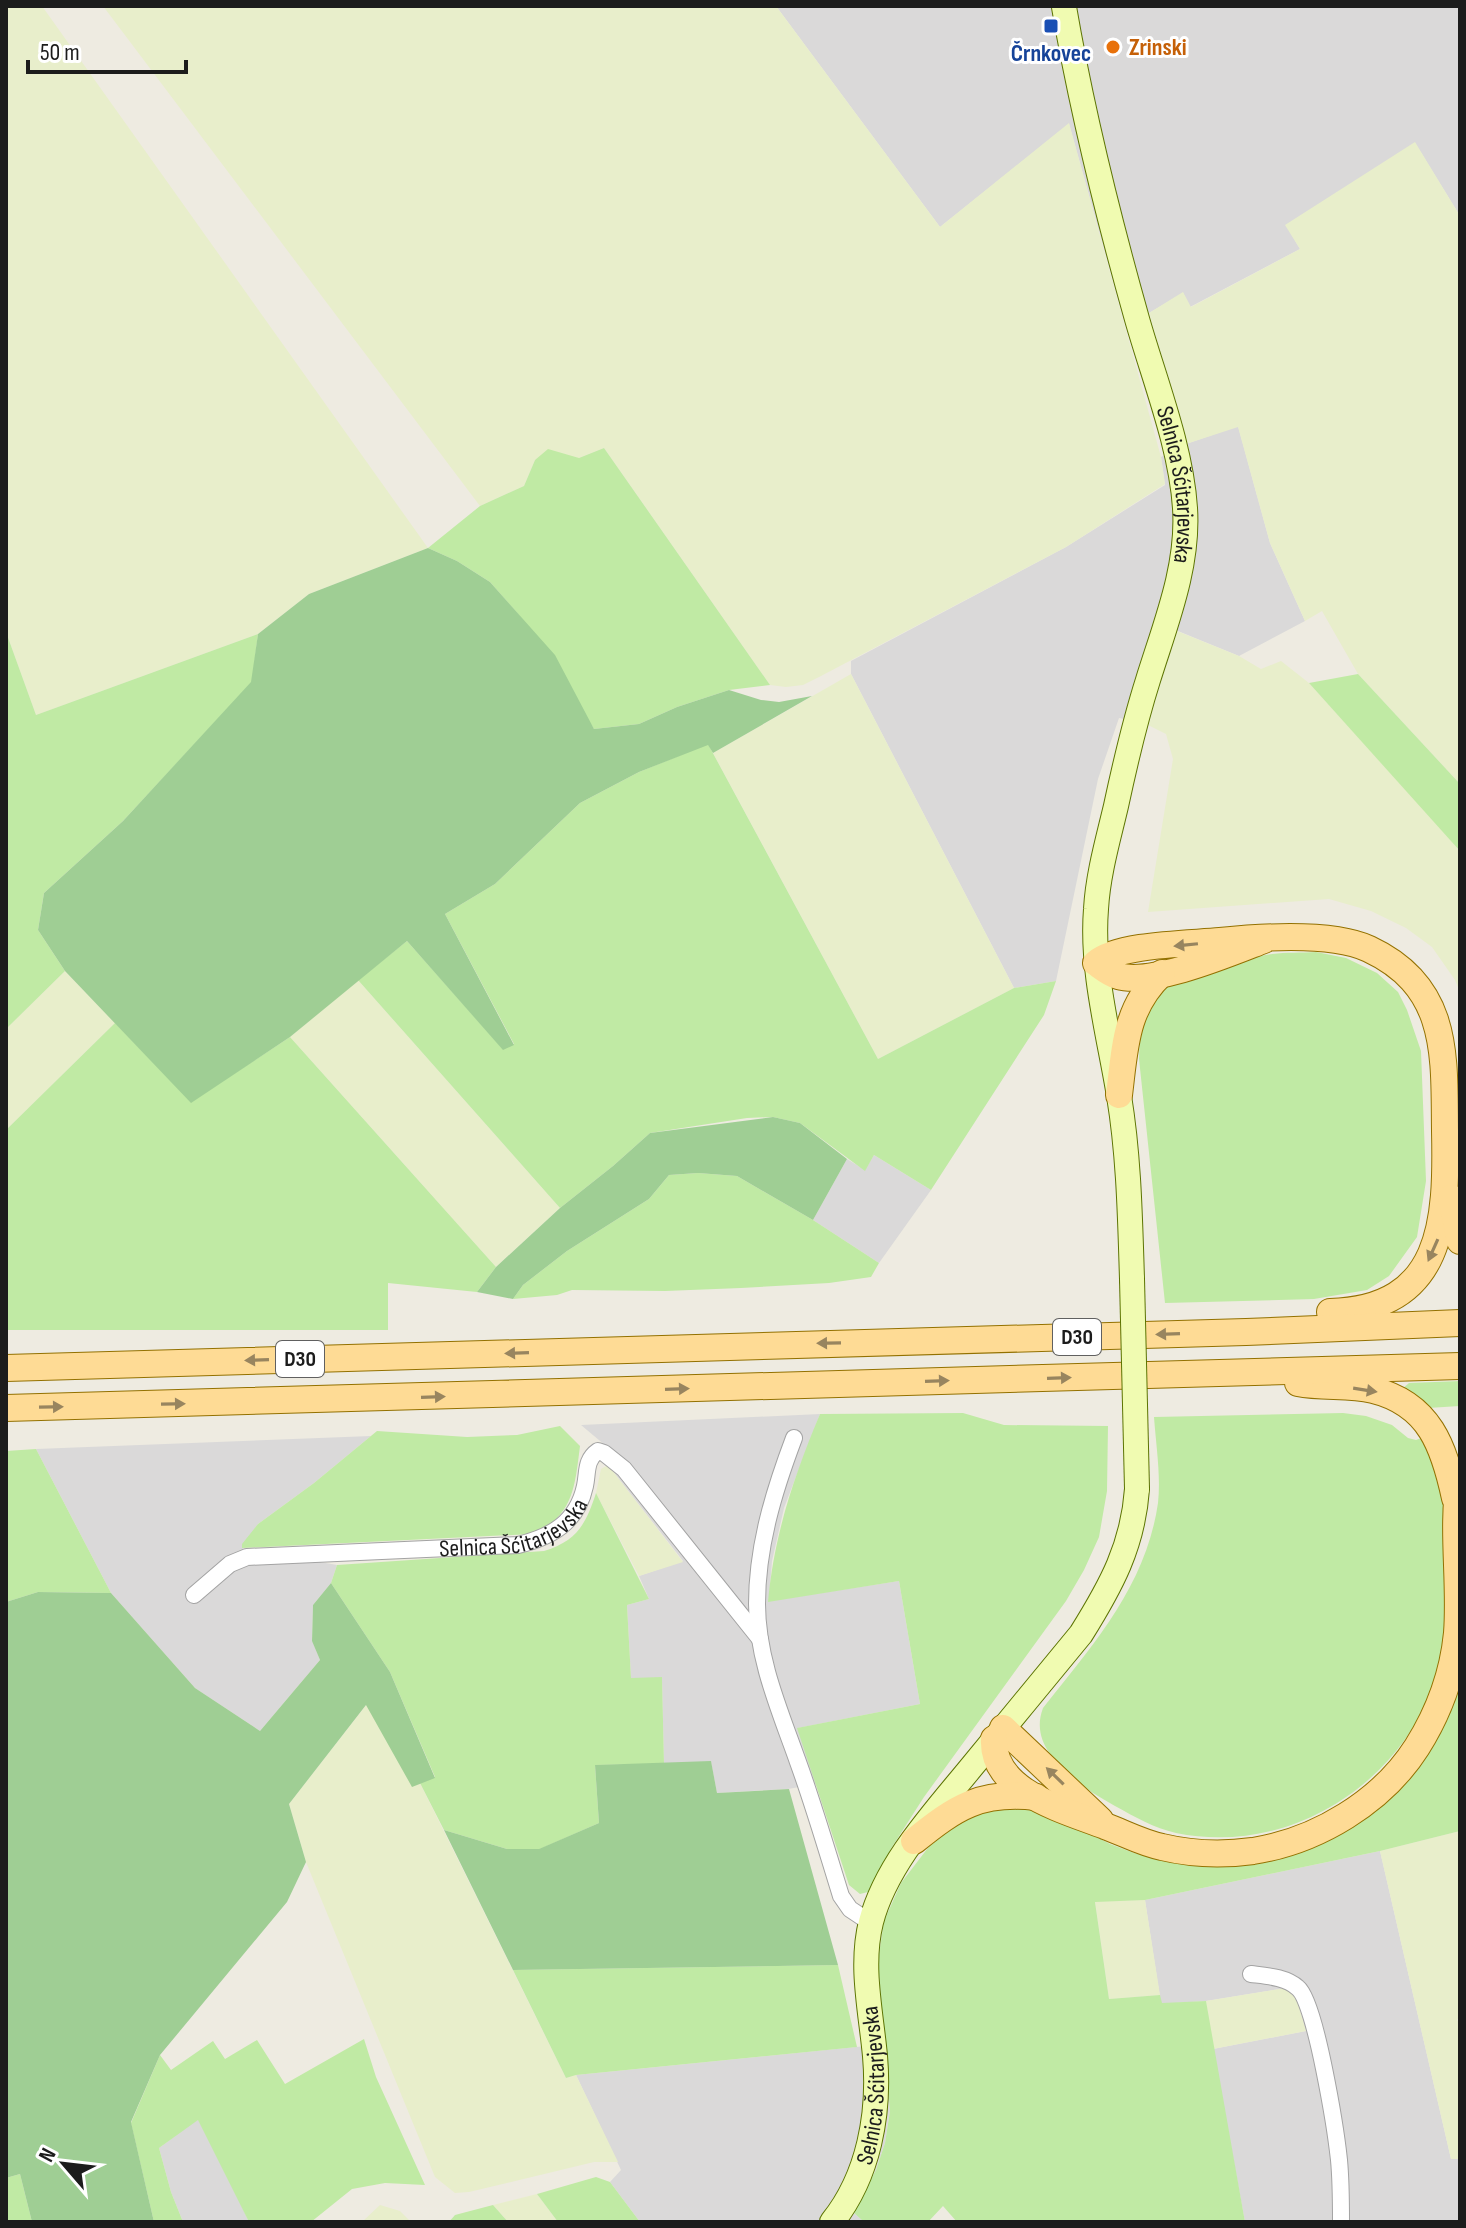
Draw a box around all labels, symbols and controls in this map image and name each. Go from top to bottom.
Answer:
marker: Črnkovec [1042,17,1060,35]
scale bar [28,24,186,74]
place label: Zrinski [1129,33,1187,62]
text: 50 m [40,38,80,67]
marker: Zrinski [1104,38,1122,56]
place label: Črnkovec [1011,39,1091,68]
street label: Selnica Šćitarjevska [1150,403,1200,566]
one-way arrow [1173,938,1198,951]
one-way arrow [1426,1238,1439,1262]
road number: D30 [1053,1319,1101,1355]
one-way arrow [1155,1327,1180,1340]
one-way arrow [816,1337,841,1349]
road number: D30 [276,1341,324,1377]
one-way arrow [504,1346,529,1359]
one-way arrow [244,1354,269,1367]
one-way arrow [1047,1371,1072,1384]
one-way arrow [925,1375,950,1388]
one-way arrow [665,1383,690,1395]
one-way arrow [1353,1384,1378,1397]
one-way arrow [421,1390,446,1403]
one-way arrow [161,1397,186,1410]
one-way arrow [39,1400,64,1413]
street label: Selnica Šćitarjevska [439,1494,594,1563]
one-way arrow [1046,1767,1065,1786]
street label: Selnica Šćitarjevska [850,2005,891,2168]
north arrow [24,2124,104,2204]
text: N [33,2144,62,2167]

